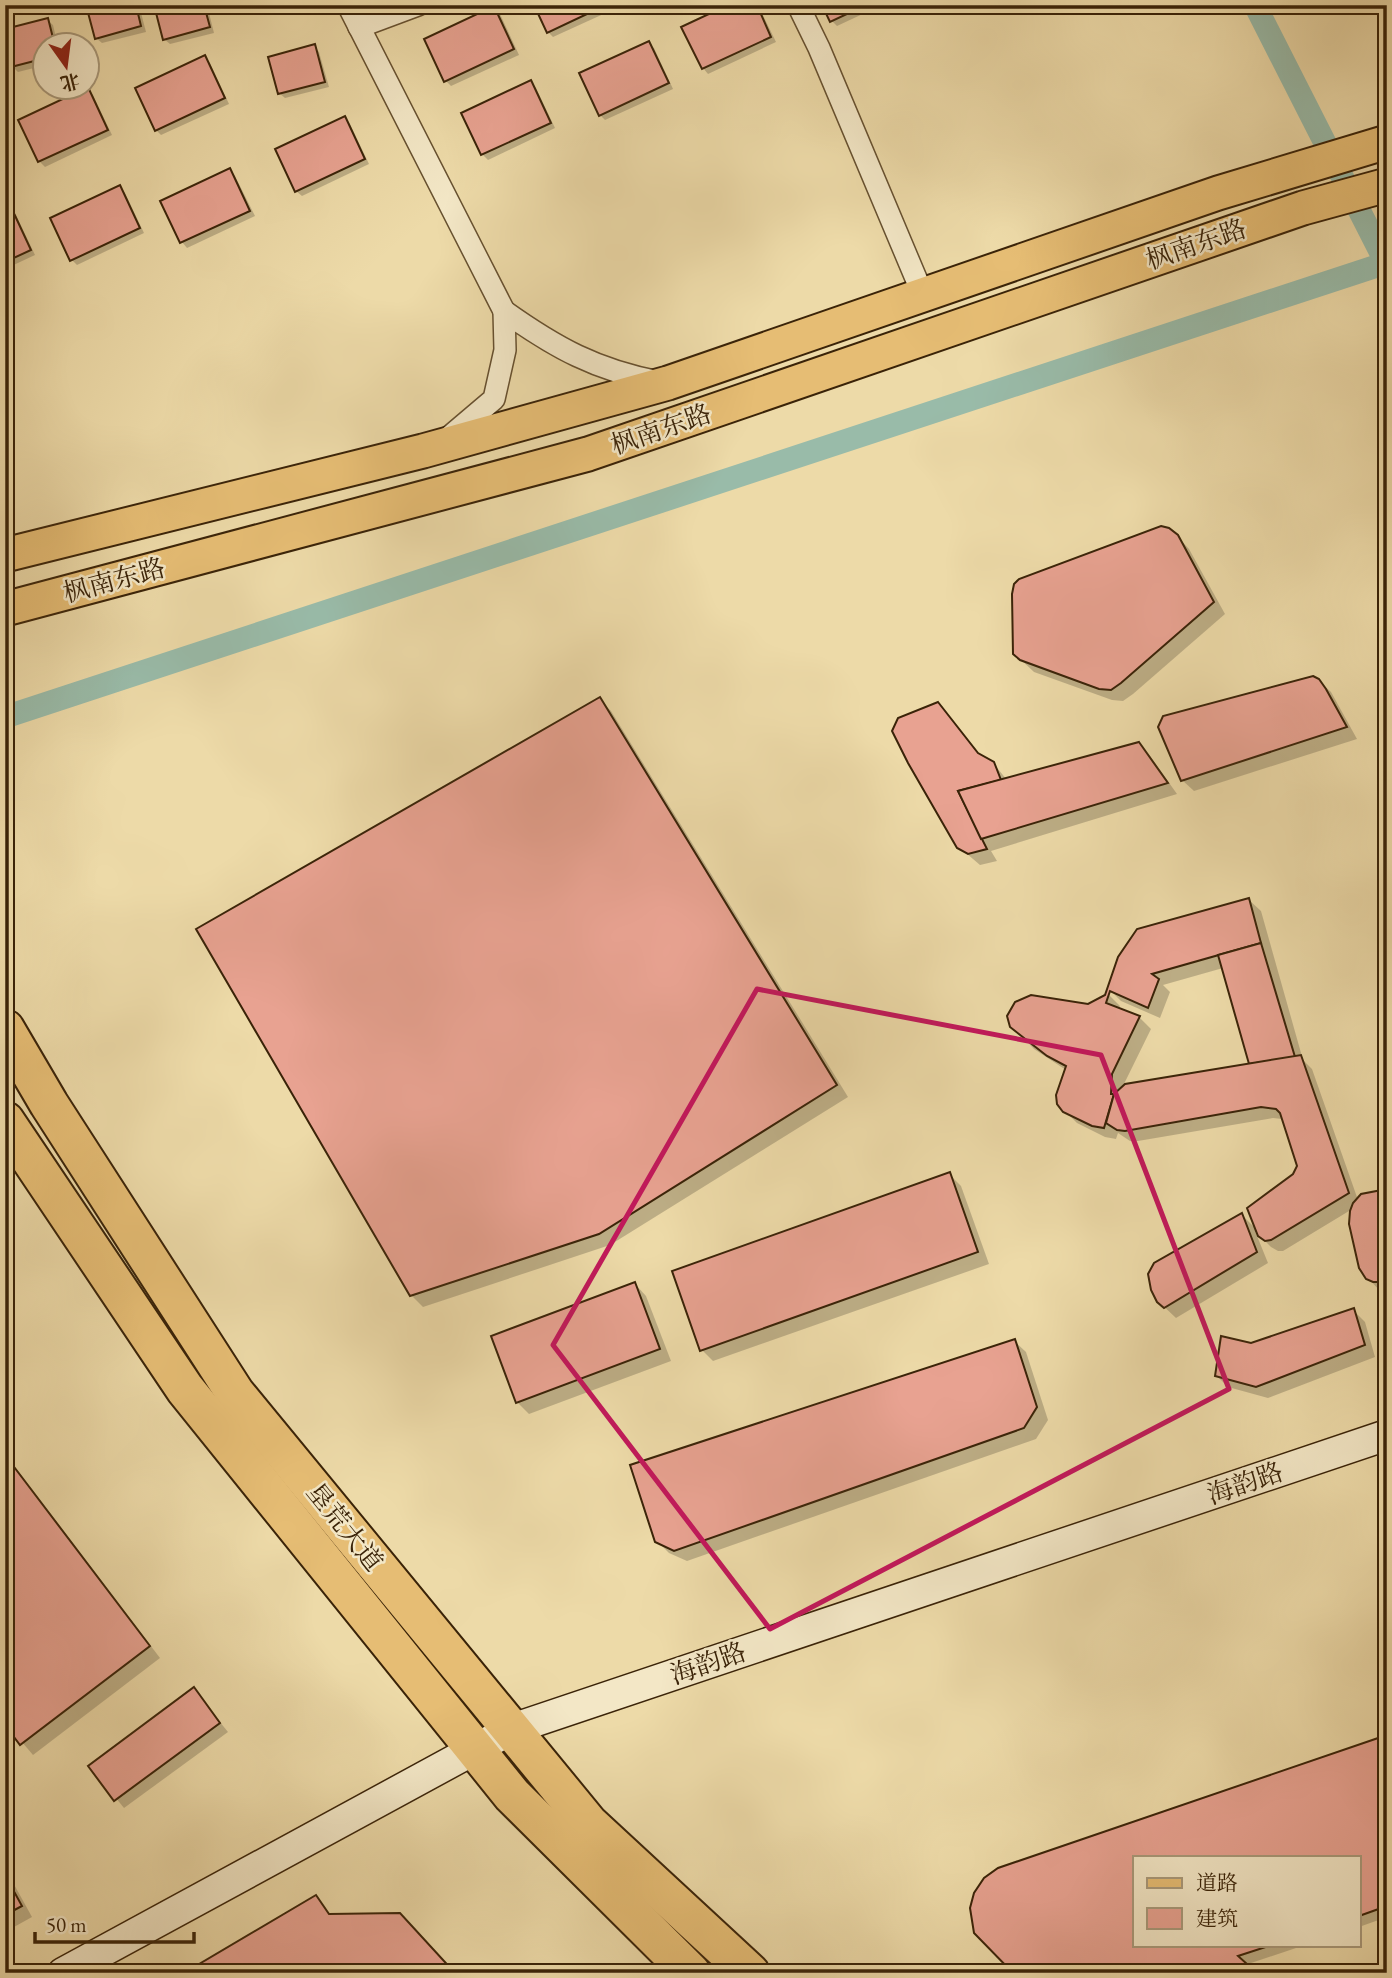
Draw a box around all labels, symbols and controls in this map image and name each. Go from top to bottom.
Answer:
north arrow [32,32,102,102]
text: 北 [58,68,82,96]
street label: 枫南东路 [1141,211,1251,277]
street label: 枫南东路 [606,396,716,462]
street label: 枫南东路 [59,550,169,610]
street label: 海韵路 [1203,1454,1287,1512]
street label: 垦荒大道 [299,1476,391,1578]
street label: 海韵路 [666,1634,750,1692]
legend [1133,1856,1360,1946]
text: 道路 [1196,1869,1238,1896]
scale bar [35,1901,194,1945]
text: 建筑 [1196,1905,1238,1932]
text: 50 m [46,1911,87,1938]

